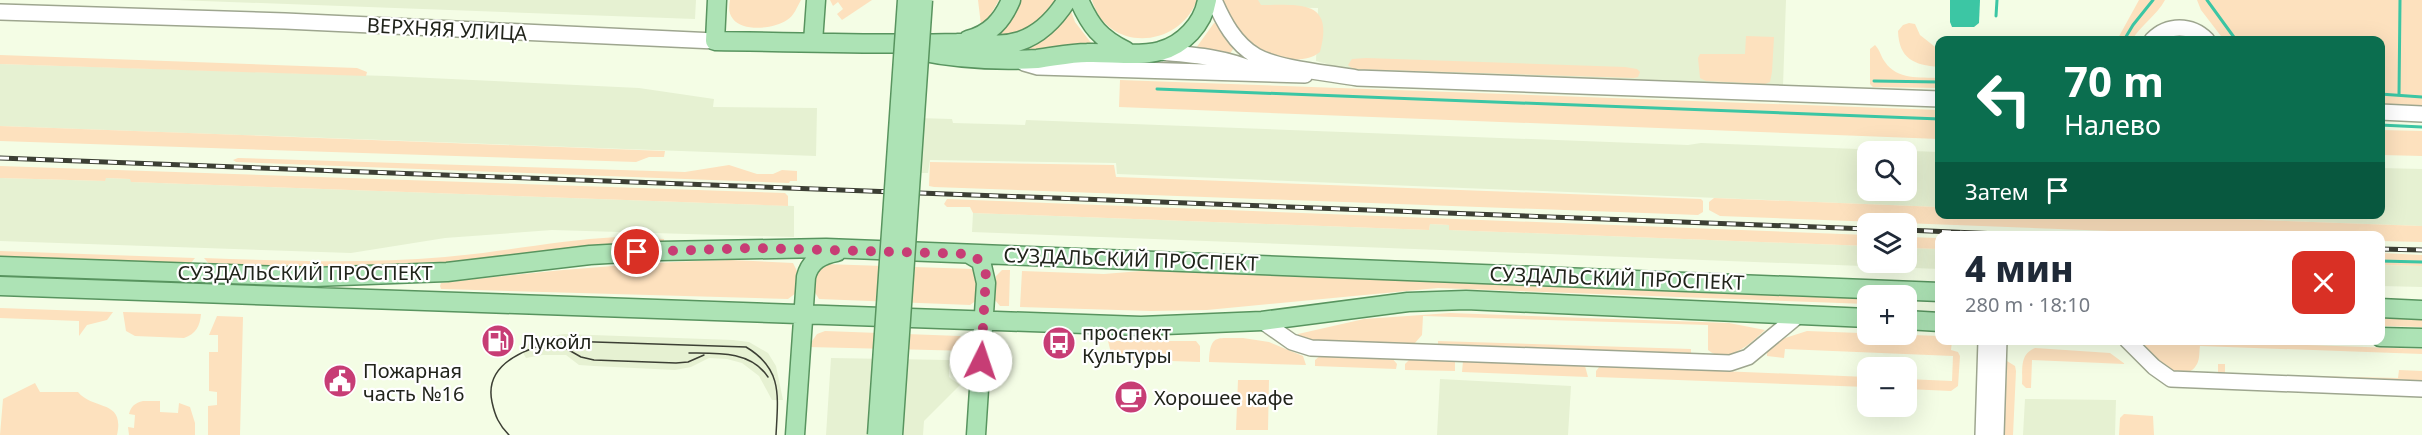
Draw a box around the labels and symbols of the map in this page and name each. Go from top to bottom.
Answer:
street label: ВЕРХНЯЯ УЛИЦА [366,11,528,47]
pin [611,226,662,277]
street label: СУЗДАЛЬСКИЙ ПРОСПЕКТ [1003,241,1259,277]
street label: СУЗДАЛЬСКИЙ ПРОСПЕКТ [177,259,433,286]
street label: СУЗДАЛЬСКИЙ ПРОСПЕКТ [1489,260,1745,296]
place label: проспект Культуры [1082,319,1172,369]
fuel station icon: Лукойл [480,323,516,359]
bus stop icon: проспект Культуры [1041,325,1077,361]
place label: Лукойл [521,328,591,355]
position arrow [949,329,1013,393]
place label: Пожарная часть №16 [363,357,464,407]
public building icon: Пожарная часть №16 [322,363,358,399]
cafe icon: Хорошее кафе [1113,379,1149,415]
place label: Хорошее кафе [1154,384,1294,411]

